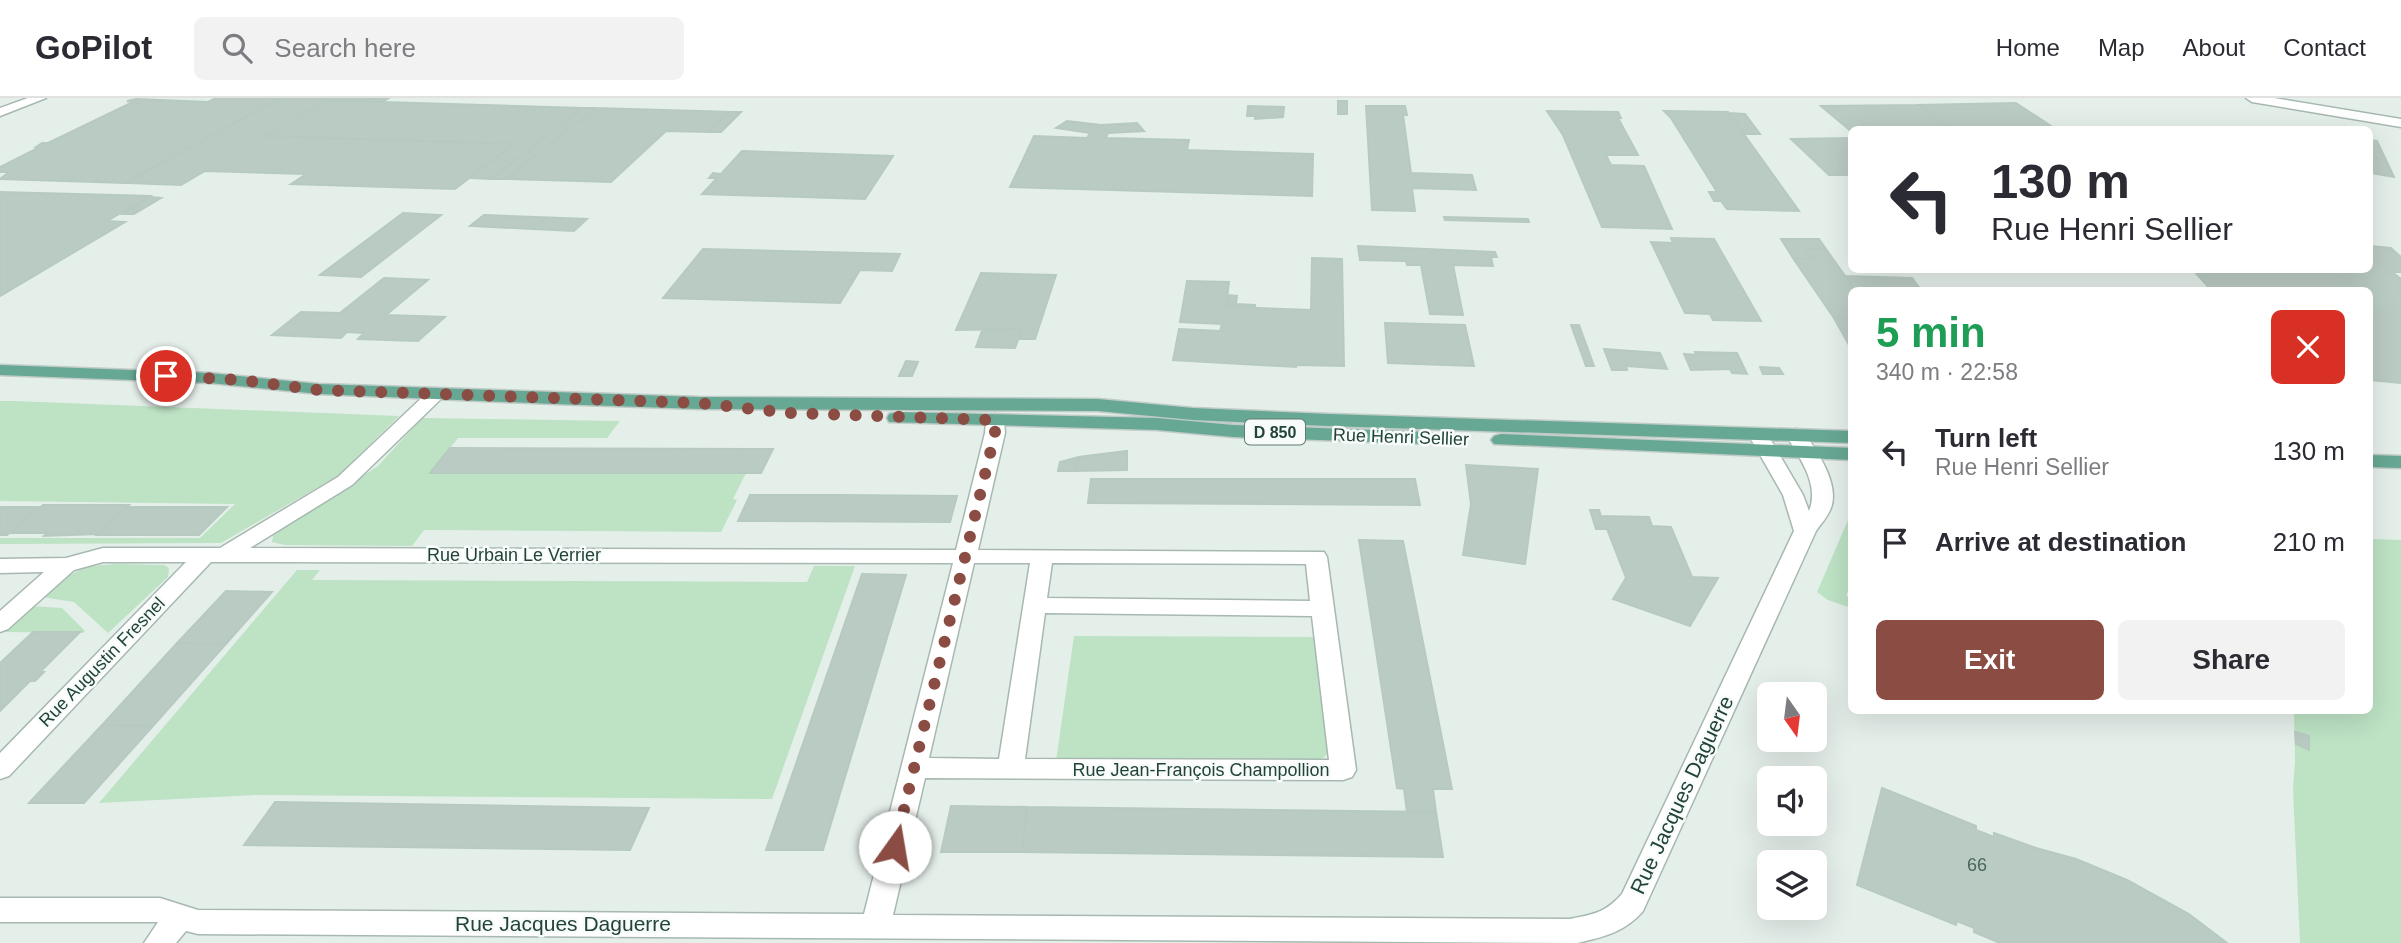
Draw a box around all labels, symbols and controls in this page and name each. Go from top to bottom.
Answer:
search box [194,17,684,80]
text: GoPilot [35,29,152,66]
icon: search [218,29,256,67]
text: Search here [274,33,416,63]
text: Home [1996,34,2060,61]
text: Map [2098,34,2145,61]
text: About [2183,34,2245,61]
text: Contact [2283,34,2366,61]
icon: left [1876,154,1967,245]
text: 130 m [1991,154,2130,208]
text: Rue Henri Sellier [1991,211,2233,247]
text: 5 min [1876,309,1986,356]
button: close [2271,310,2345,384]
pin [136,346,196,406]
icon: arrive [147,357,185,395]
text: 340 m · 22:58 [1876,359,2018,385]
road number: D 850 [1245,420,1305,444]
text: Turn left [1935,423,2037,453]
street label: Rue Henri Sellier [1333,425,1469,449]
icon: left [1876,433,1914,471]
text: 130 m [2273,436,2345,466]
text: Rue Henri Sellier [1935,454,2109,480]
icon: arrive [1876,524,1914,562]
text: Arrive at destination [1935,527,2186,557]
text: 210 m [2273,527,2345,557]
street label: Rue Urbain Le Verrier [427,545,601,565]
street label: Rue Augustin Fresnel [35,593,169,731]
button: Exit [1876,620,2104,700]
button: Share [2118,620,2345,700]
north arrow [1757,682,1827,752]
map controls [1757,682,1827,920]
street label: Rue Jacques Daguerre [1625,692,1738,898]
street label: Rue Jean-François Champollion [1072,760,1330,780]
button: sound [1757,766,1827,836]
position arrow [858,810,932,884]
button: layers [1757,850,1827,920]
house number: 66 [1967,855,1987,875]
street label: Rue Jacques Daguerre [455,912,671,935]

